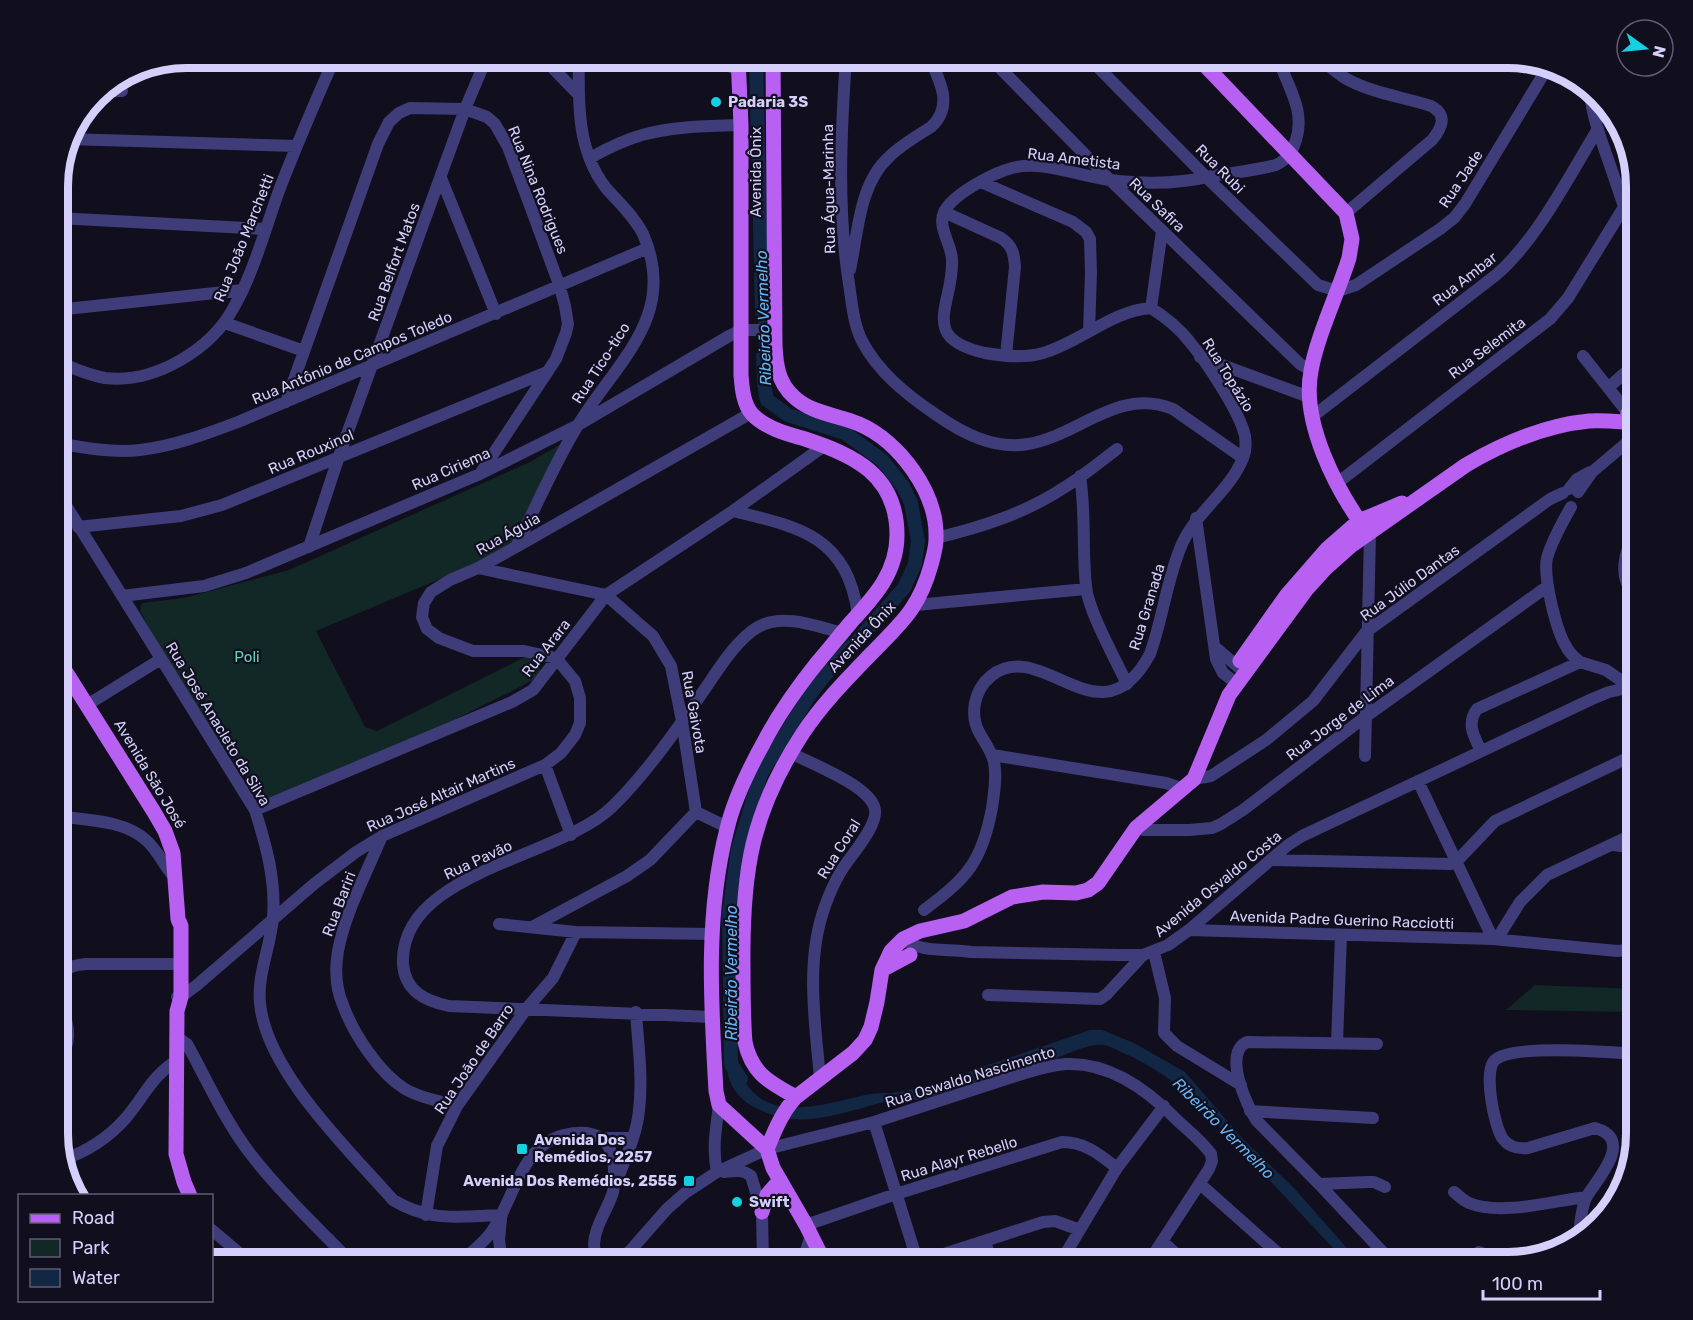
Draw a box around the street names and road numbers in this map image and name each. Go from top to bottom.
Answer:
street label: Rua Nina Rodrigues [504,123,572,257]
street label: Rua Água-Marinha [819,124,839,254]
street label: Avenida Ônix [747,127,765,217]
street label: Rua Rubi [1192,141,1248,197]
street label: Rua Ametista [1027,144,1121,174]
street label: Rua Jade [1435,147,1487,211]
street label: Rua João Marchetti [210,171,278,305]
street label: Rua Safira [1125,174,1189,236]
street label: Rua Belfort Matos [364,200,424,324]
street label: Rua Ambar [1429,248,1501,310]
street label: Rua Antônio de Campos Toledo [249,308,455,408]
street label: Rua Selemita [1445,313,1529,383]
street label: Rua Tico-tico [568,319,634,407]
street label: Rua Topázio [1198,335,1258,415]
street label: Rua Rouxinol [265,426,357,478]
street label: Rua Ciriema [409,444,493,494]
street label: Rua Águia [473,509,543,559]
street label: Rua Júlio Dantas [1357,541,1463,625]
street label: Rua Granada [1125,562,1169,652]
street label: Avenida Ônix [825,598,899,676]
street label: Rua Arara [518,616,574,680]
street label: Rua José Anacleto da Silva [162,639,274,809]
street label: Rua Gaivota [678,669,710,755]
street label: Rua Jorge de Lima [1283,672,1397,764]
street label: Avenida São José [110,716,190,832]
street label: Rua José Altair Martins [364,754,518,836]
street label: Rua Coral [814,816,864,882]
street label: Avenida Osvaldo Costa [1151,827,1285,941]
street label: Rua Pavão [441,836,515,884]
street label: Rua Bariri [318,869,360,939]
street label: Avenida Padre Guerino Racciotti [1230,907,1454,933]
street label: Rua João de Barro [431,1001,517,1117]
street label: Rua Oswaldo Nascimento [883,1043,1057,1111]
street label: Rua Alayr Rebello [899,1133,1019,1185]

